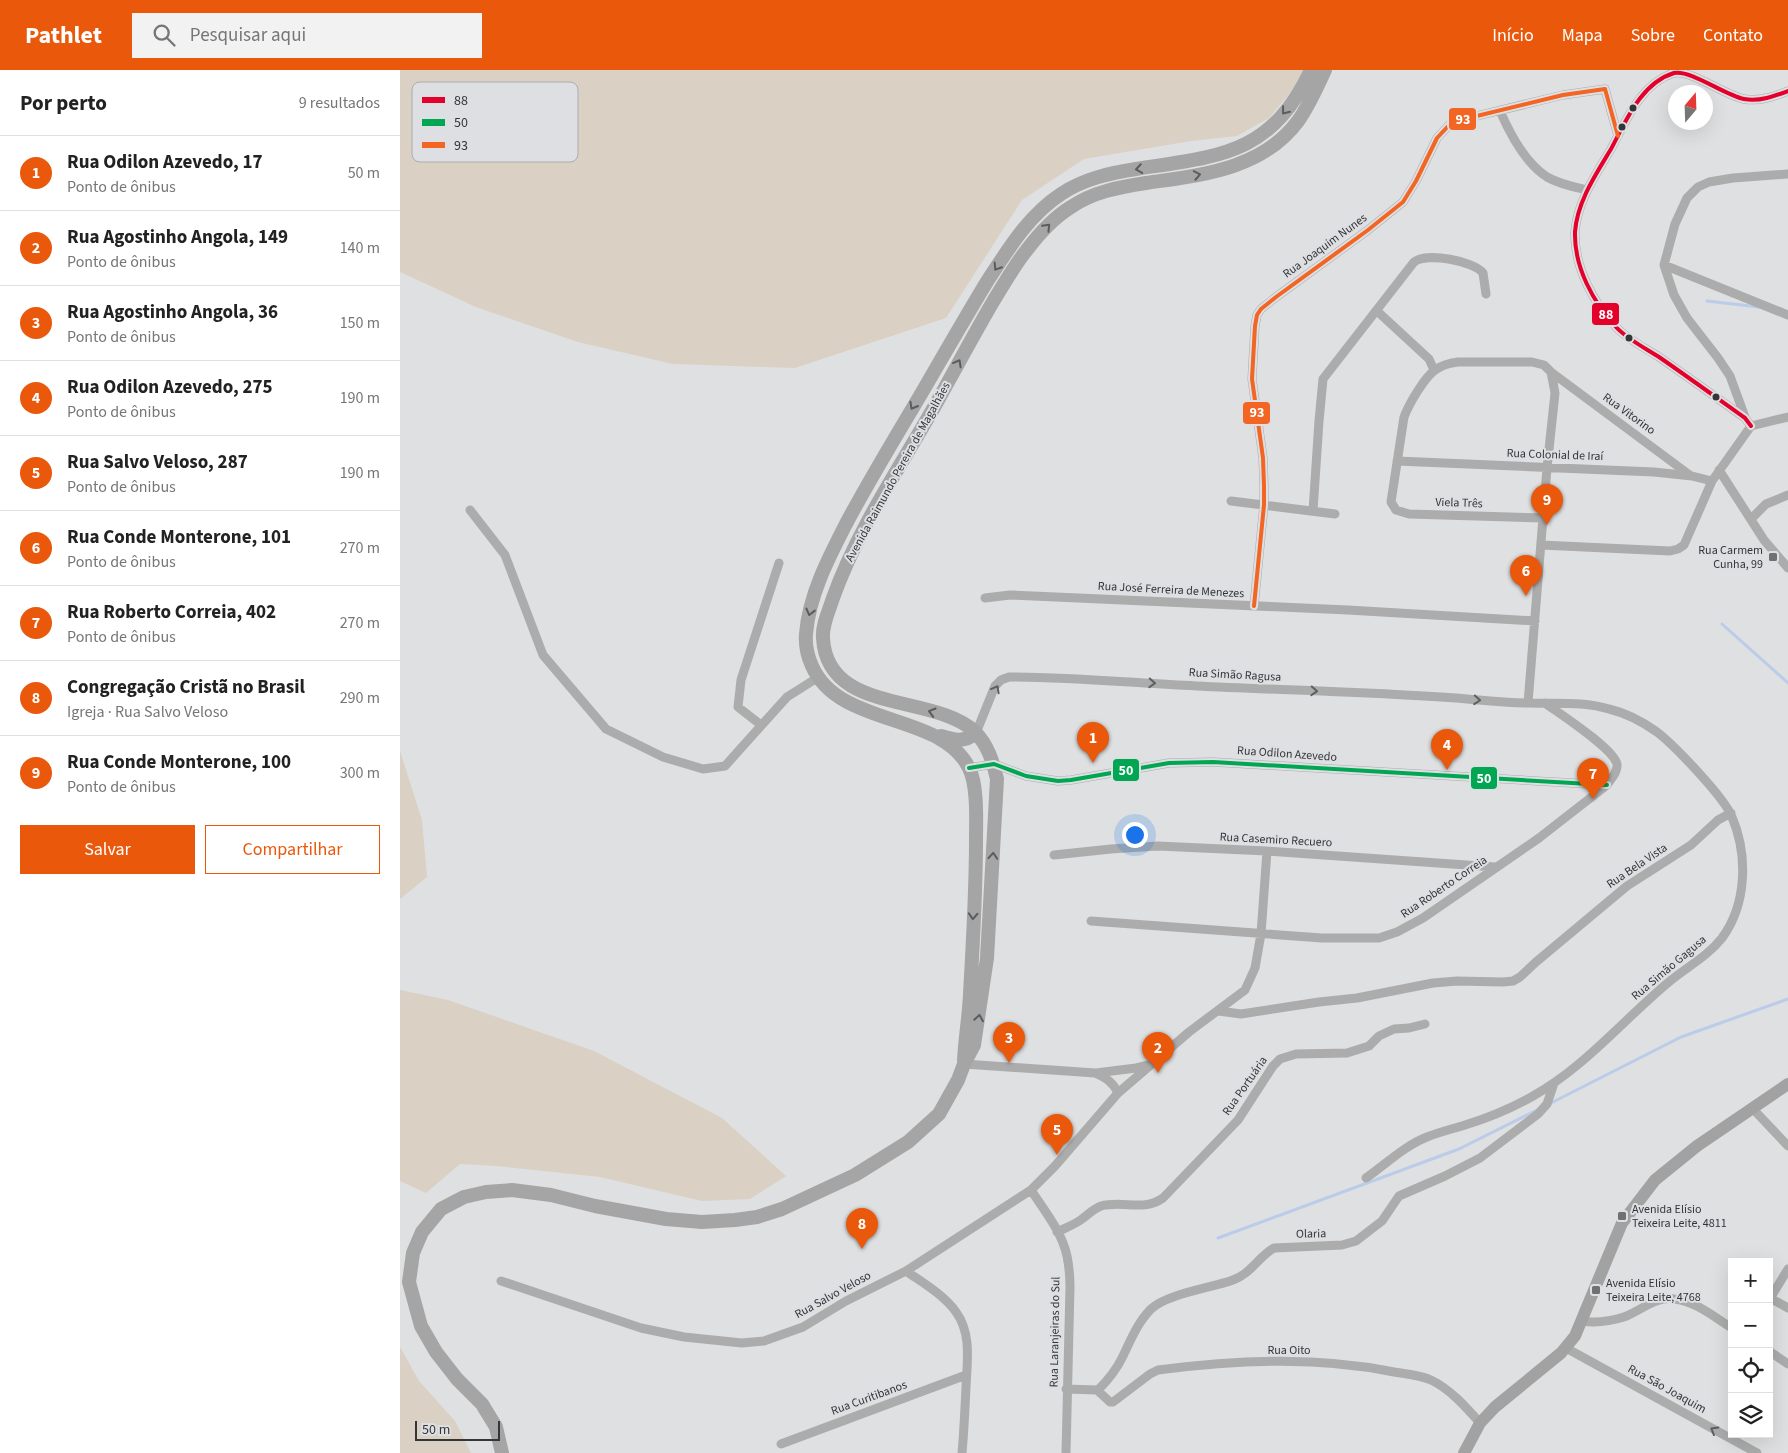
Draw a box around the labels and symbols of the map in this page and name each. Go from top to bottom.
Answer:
legend [412,82,578,162]
north arrow [1668,85,1713,130]
text: 88 [454,91,468,111]
unlabelled marker [1628,103,1638,113]
one-way arrow [1283,105,1291,114]
line badge: 93 [1448,107,1477,131]
text: 93 [1456,110,1470,130]
text: 50 [454,113,468,133]
unlabelled marker [1617,122,1627,132]
text: 93 [454,136,468,156]
one-way arrow [1134,163,1142,174]
one-way arrow [1192,170,1201,181]
street label: Rua Joaquim Nunes [1279,210,1371,282]
one-way arrow [1041,224,1050,233]
one-way arrow [994,261,1003,270]
line badge: 88 [1591,302,1620,326]
text: 88 [1599,305,1613,325]
unlabelled marker [1624,333,1634,343]
one-way arrow [952,359,962,368]
street label: Avenida Raimundo Pereira de Magalhães [841,379,955,565]
street label: Rua Vitorino [1599,389,1659,439]
unlabelled marker [1711,392,1721,402]
one-way arrow [910,401,920,410]
line badge: 93 [1242,401,1271,425]
text: 93 [1250,403,1264,423]
street label: Rua Colonial de Iraí [1506,445,1605,465]
pin: 9 [1531,484,1563,525]
street label: Viela Três [1435,494,1483,512]
place label: Rua Carmem Cunha, 99 [1698,542,1763,573]
marker: Rua Carmem Cunha, 99 [1767,551,1779,563]
pin: 6 [1510,555,1542,596]
street label: Rua José Ferreira de Menezes [1097,578,1245,602]
one-way arrow [805,608,815,616]
street label: Rua Simão Ragusa [1188,664,1282,686]
one-way arrow [1148,678,1156,689]
one-way arrow [1311,685,1319,696]
one-way arrow [990,686,1000,695]
one-way arrow [1473,694,1481,705]
one-way arrow [929,707,937,717]
pin: 1 [1077,722,1109,763]
pin: 4 [1431,729,1463,770]
street label: Rua Odilon Azevedo [1236,742,1338,766]
line badge: 50 [1112,758,1140,782]
pin: 7 [1577,758,1609,799]
text: 50 [1119,761,1133,781]
line badge: 50 [1470,766,1498,790]
text: 50 [1477,769,1491,789]
your location [1122,822,1148,848]
street label: Rua Casemiro Recuero [1219,829,1333,851]
street label: Rua Bela Vista [1603,839,1671,893]
one-way arrow [987,852,998,860]
street label: Rua Roberto Correia [1397,852,1491,922]
one-way arrow [968,912,979,920]
street label: Rua Simão Gagusa [1628,932,1710,1004]
one-way arrow [973,1014,984,1022]
pin: 3 [993,1022,1025,1063]
pin: 2 [1142,1032,1174,1073]
street label: Rua Portuária [1218,1053,1272,1119]
pin: 5 [1041,1114,1073,1155]
place label: Avenida Elísio Teixeira Leite, 4811 [1632,1201,1727,1232]
pin: 8 [846,1208,878,1249]
marker: Avenida Elísio Teixeira Leite, 4811 [1616,1210,1628,1222]
street label: Olaria [1296,1225,1326,1243]
street label: Rua Salvo Veloso [792,1267,874,1323]
place label: Avenida Elísio Teixeira Leite, 4768 [1606,1275,1701,1306]
street label: Rua Laranjeiras do Sul [1046,1276,1064,1388]
marker: Avenida Elísio Teixeira Leite, 4768 [1590,1284,1602,1296]
street label: Rua Oito [1267,1342,1311,1359]
street label: Rua São Joaquim [1625,1360,1709,1418]
street label: Rua Curitibanos [829,1376,909,1420]
scale bar [415,1418,500,1441]
one-way arrow [1710,1426,1719,1436]

